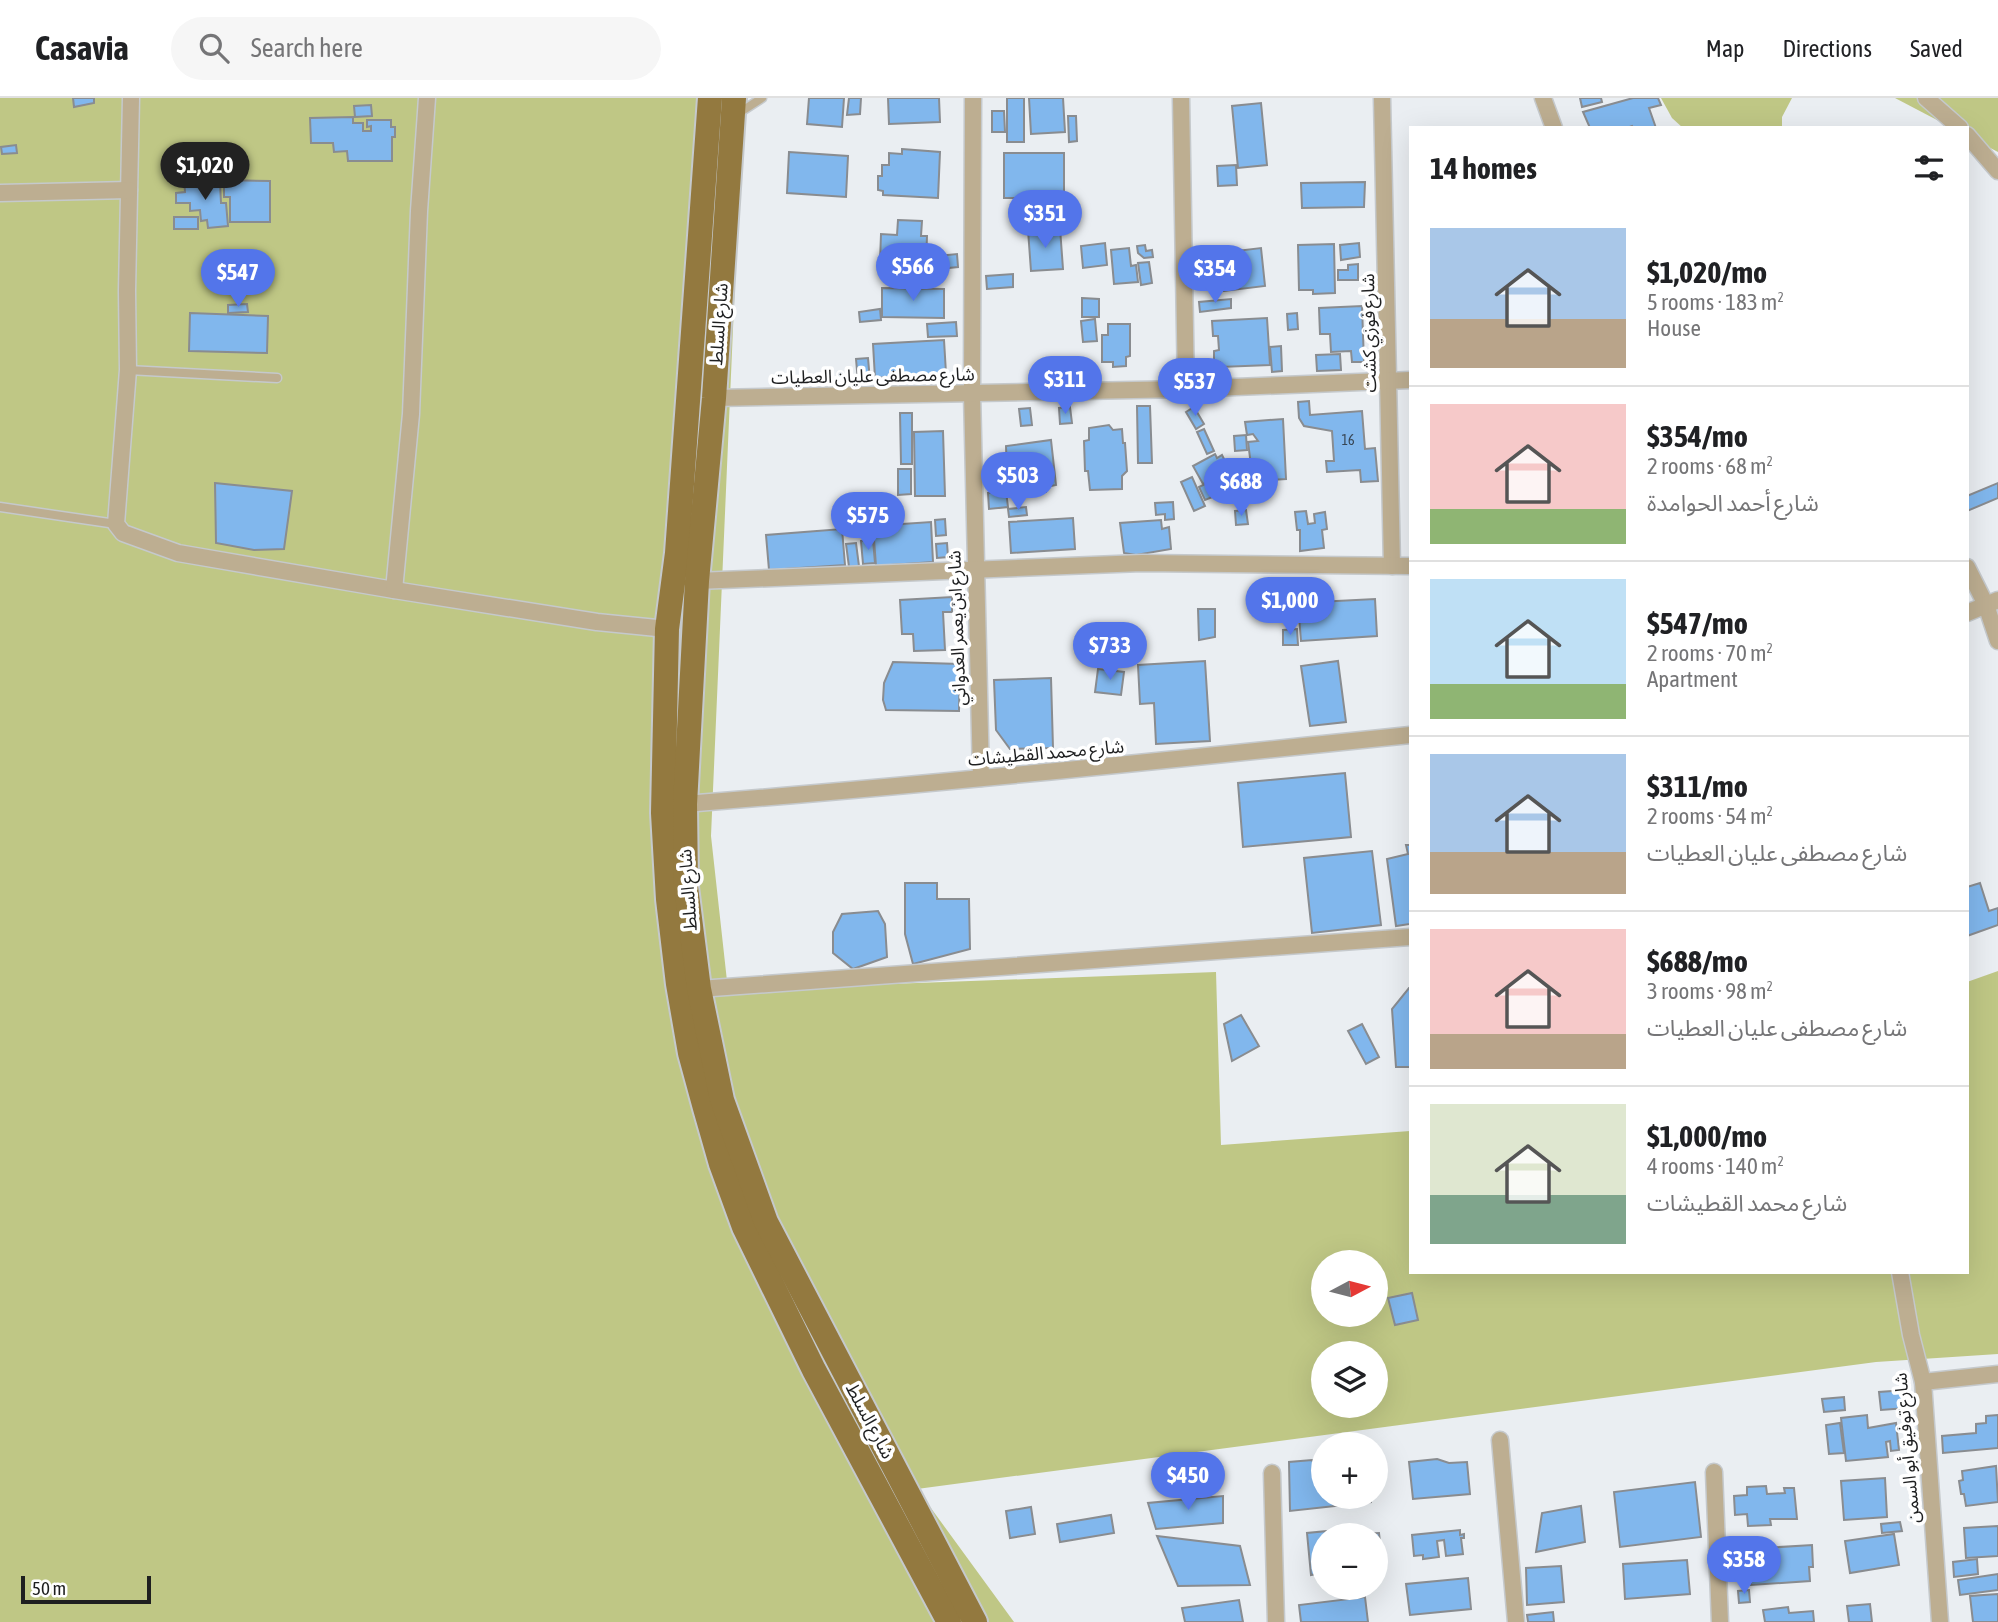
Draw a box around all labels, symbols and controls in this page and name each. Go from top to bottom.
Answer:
search box [171,17,661,80]
text: Casavia [35,29,129,67]
icon: search [195,29,233,67]
text: Search here [251,33,363,63]
text: Map [1706,35,1744,62]
text: Directions [1782,35,1872,62]
text: Saved [1910,35,1963,62]
pin: $1,020 [148,142,262,202]
icon: filters [1910,149,1948,187]
text: 14 homes [1430,151,1537,185]
text: $1,020 [177,152,234,178]
pin: $351 [1004,190,1086,250]
text: $351 [1024,200,1066,226]
pin: $566 [872,244,954,303]
pin: $354 [1174,246,1256,305]
pin: $547 [197,250,279,309]
text: $566 [892,253,934,279]
text: $354 [1194,255,1236,281]
text: $1,020/mo [1647,255,1767,289]
icon: home [1486,256,1570,340]
text: $547 [217,259,259,285]
street label: شارع فوزي كشت [1357,273,1384,393]
street label: شارع السلط [705,282,736,366]
text: 5 rooms · 183 m² [1647,289,1784,315]
text: House [1647,315,1701,341]
pin: $311 [1024,356,1106,416]
pin: $537 [1154,358,1236,418]
street label: شارع مصطفى عليان العطيات [771,363,975,392]
text: $311 [1044,366,1086,392]
text: $537 [1174,368,1216,394]
text: $354/mo [1647,419,1748,453]
house number: 16 [1341,432,1355,448]
icon: home [1486,432,1570,516]
pin: $503 [977,452,1059,512]
text: 2 rooms · 68 m² [1647,453,1773,479]
pin: $688 [1200,458,1282,518]
text: $503 [997,462,1039,488]
text: $688 [1220,468,1262,494]
text: شارع أحمد الحوامدة [1647,490,1819,516]
pin: $575 [827,492,909,552]
text: $575 [847,502,889,528]
street label: شارع ابن يعمر العدواني [943,550,974,706]
pin: $1,000 [1233,578,1347,637]
text: $1,000 [1262,587,1319,613]
text: $547/mo [1647,606,1748,640]
icon: home [1486,607,1570,691]
pin: $733 [1069,622,1151,682]
text: $733 [1089,632,1131,658]
text: 2 rooms · 70 m² [1647,640,1773,666]
text: Apartment [1647,666,1738,692]
street label: شارع محمد القطيشات [967,735,1125,774]
text: $311/mo [1647,769,1748,803]
icon: home [1486,782,1570,866]
text: 2 rooms · 54 m² [1647,803,1773,829]
text: شارع مصطفى عليان العطيات [1647,840,1907,866]
street label: شارع السلط [674,848,705,932]
text: $688/mo [1647,944,1748,978]
icon: home [1486,957,1570,1041]
text: 3 rooms · 98 m² [1647,978,1773,1004]
text: شارع مصطفى عليان العطيات [1647,1015,1907,1041]
text: $1,000/mo [1647,1119,1767,1153]
icon: home [1486,1132,1570,1216]
text: 4 rooms · 140 m² [1647,1153,1784,1179]
text: شارع محمد القطيشات [1647,1190,1847,1216]
north arrow [1311,1250,1388,1326]
map controls [1311,1250,1388,1600]
button: layers [1311,1341,1388,1418]
street label: شارع توفيق أبو السمن [1889,1372,1928,1524]
street label: شارع السلط [838,1380,899,1464]
button: + [1311,1432,1388,1509]
pin: $450 [1147,1452,1229,1512]
text: $450 [1167,1462,1209,1488]
button: − [1311,1523,1388,1600]
pin: $358 [1703,1536,1785,1596]
text: $358 [1723,1546,1765,1572]
scale bar [21,1573,150,1605]
text: 50 m [32,1577,66,1599]

